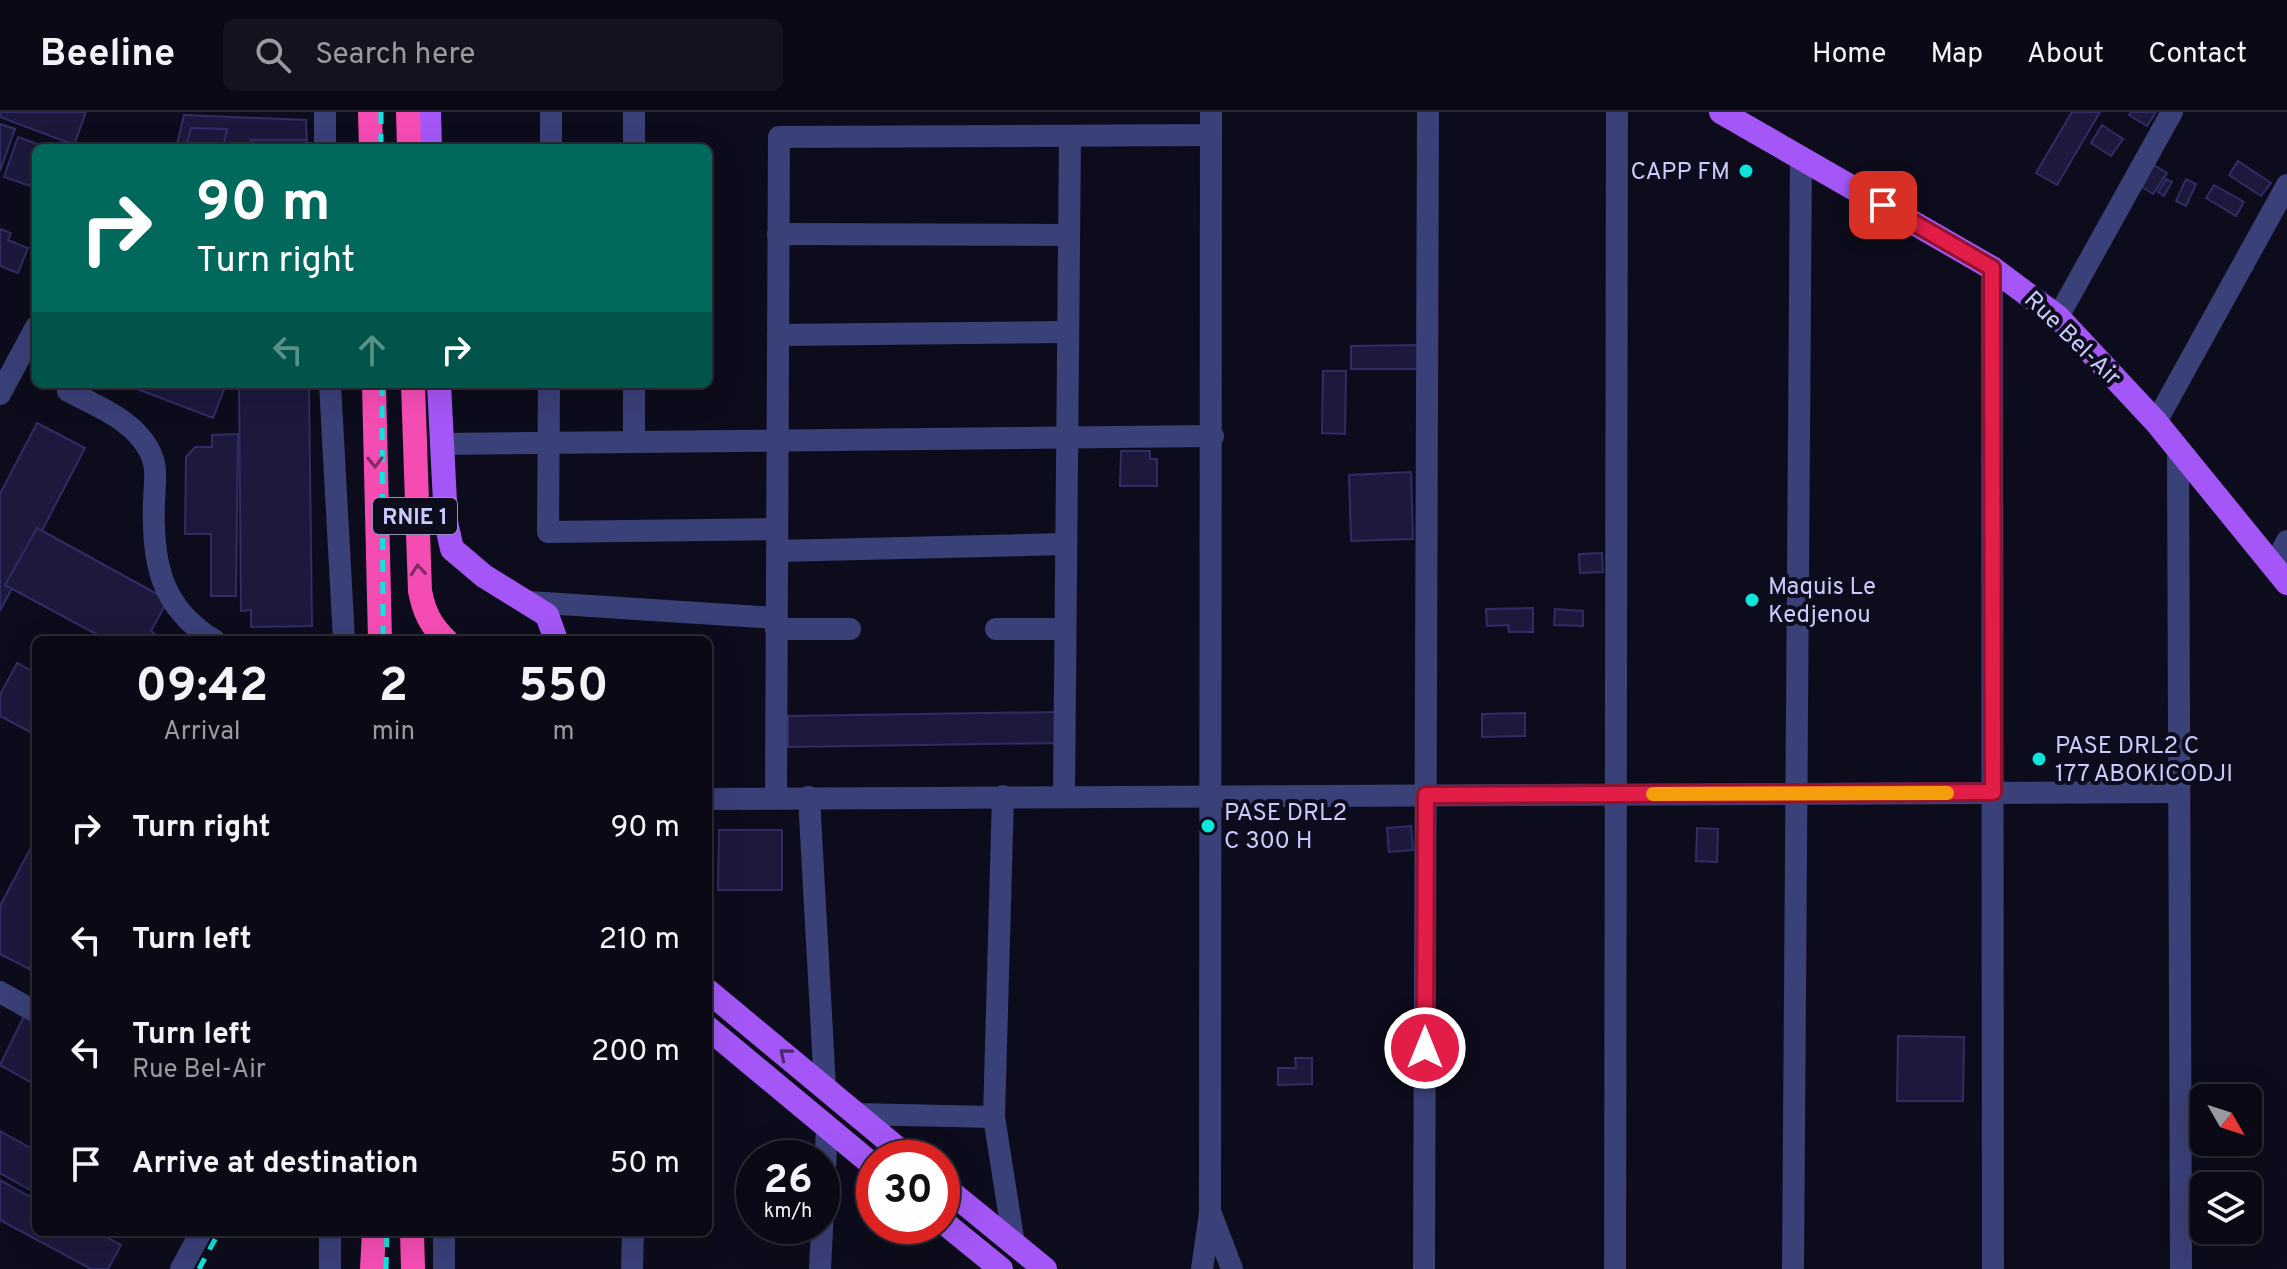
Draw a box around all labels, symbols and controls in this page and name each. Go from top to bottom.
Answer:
search box [223,19,783,91]
text: Beeline [40,31,175,80]
icon: search [251,33,295,77]
text: Search here [315,37,475,74]
text: Home [1812,37,1886,73]
text: Map [1930,37,1983,73]
text: About [2027,37,2104,73]
text: Contact [2148,37,2247,73]
place label: CAPP FM [1630,158,1730,188]
marker: CAPP FM [1737,162,1755,180]
text: 90 m [196,170,331,240]
pin [1849,171,1917,239]
icon: right [64,176,168,280]
icon: arrive [1861,183,1905,227]
text: Turn right [196,239,355,285]
street label: Rue Bel-Air [2017,286,2127,393]
icon: left [266,328,310,372]
icon: ahead [350,328,394,372]
icon: right [434,328,478,372]
one-way arrow [366,456,384,469]
road number: RNIE 1 [373,498,457,534]
one-way arrow [410,564,427,577]
place label: Maquis Le Kedjenou [1768,573,1876,631]
marker: Maquis Le Kedjenou [1743,591,1761,609]
text: 09:42 [135,658,268,718]
text: 2 [379,658,408,718]
text: 550 [518,658,609,718]
text: Arrival [163,716,241,749]
text: min [372,716,415,749]
text: m [553,716,575,749]
place label: PASE DRL2 C 177 ABOKICODJI [2055,732,2233,790]
marker: PASE DRL2 C 177 ABOKICODJI [2030,750,2048,768]
place label: PASE DRL2 C 300 H [1224,799,1347,857]
icon: right [64,806,108,850]
text: Turn right [132,810,270,847]
text: 90 m [611,810,680,847]
marker: PASE DRL2 C 300 H [1199,817,1217,835]
icon: left [64,918,108,962]
text: Turn left [132,922,252,959]
text: 210 m [599,922,680,959]
position arrow [1383,1006,1467,1090]
text: Turn left [132,1017,252,1054]
icon: left [64,1030,108,1074]
text: 200 m [591,1034,680,1071]
one-way arrow [780,1049,794,1064]
text: Rue Bel-Air [132,1054,266,1087]
north arrow [2190,1084,2262,1156]
map controls [2190,1084,2262,1244]
speed limit sign: 30 [856,1140,960,1244]
icon: arrive [64,1142,108,1186]
text: Arrive at destination [132,1146,418,1183]
text: 50 m [610,1146,680,1183]
text: 26 [763,1157,813,1207]
button: layers [2190,1172,2262,1244]
text: km/h [764,1199,812,1225]

